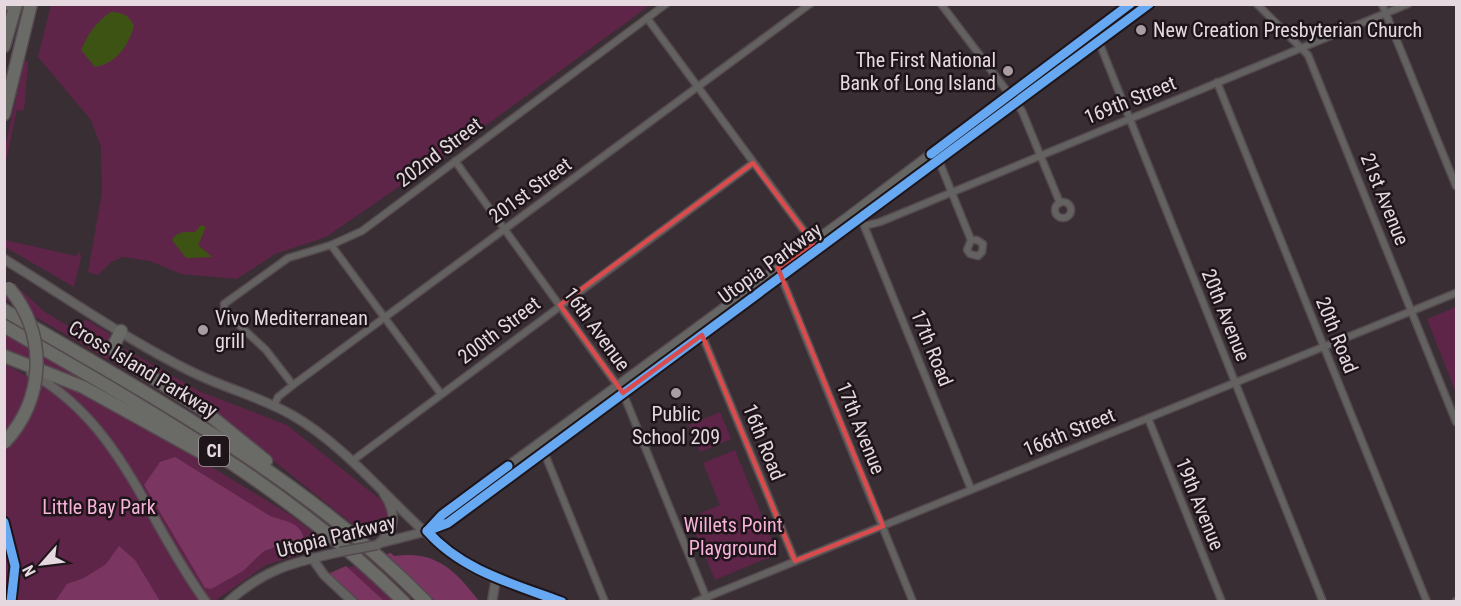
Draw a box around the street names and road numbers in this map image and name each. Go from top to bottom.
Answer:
street label: 169th Street [1081,71,1179,129]
street label: 202nd Street [392,112,486,192]
street label: 21st Avenue [1356,150,1414,248]
street label: 201st Street [484,152,576,228]
street label: Utopia Parkway [714,217,826,309]
street label: 20th Avenue [1197,265,1255,365]
street label: 16th Avenue [559,283,635,375]
street label: 200th Street [453,291,545,369]
street label: 20th Road [1311,293,1363,377]
street label: 17th Road [906,306,958,390]
street label: Cross Island Parkway [64,315,222,423]
street label: 17th Avenue [832,378,890,478]
street label: 16th Road [738,400,790,484]
street label: 166th Street [1020,403,1118,461]
road number: CI [199,436,229,466]
street label: 19th Avenue [1171,454,1229,554]
street label: Utopia Parkway [274,510,398,562]

